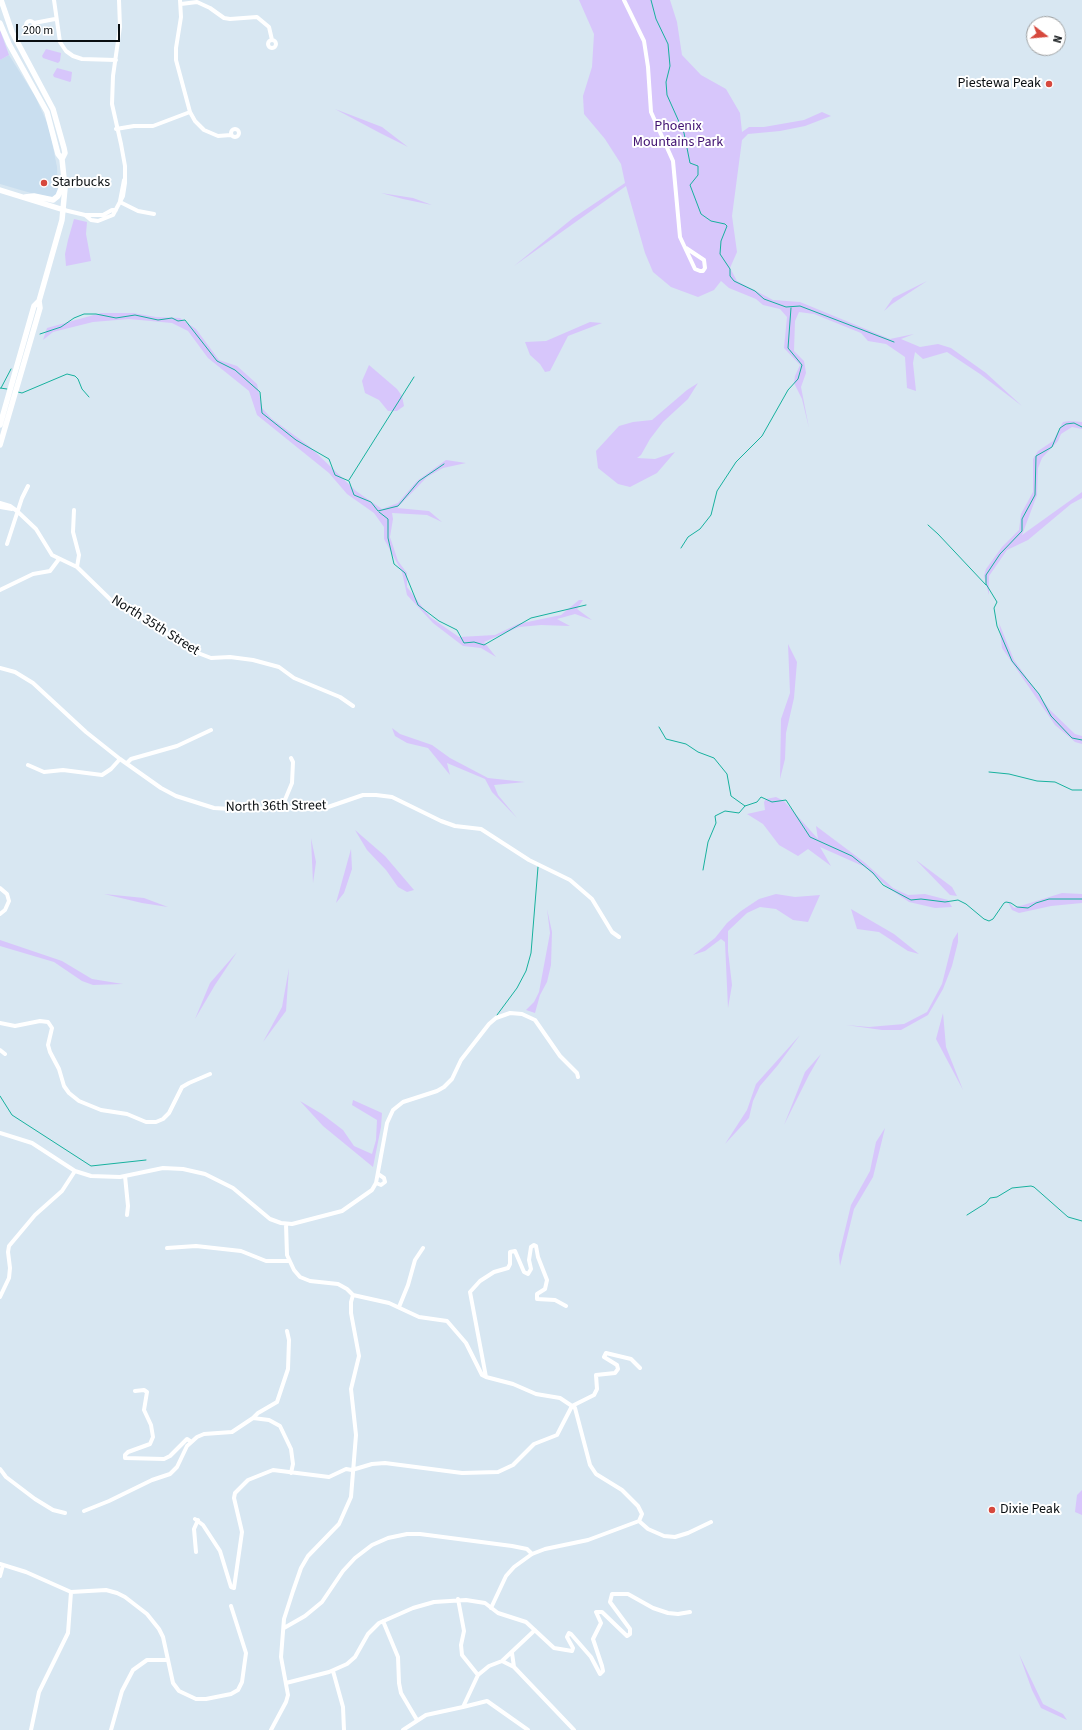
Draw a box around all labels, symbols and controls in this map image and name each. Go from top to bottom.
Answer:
scale bar [18,16,122,42]
north arrow [1026,16,1066,56]
text: 200 m [23,22,53,39]
text: N [1049,34,1065,45]
place label: Piestewa Peak [957,76,1041,92]
marker: Piestewa Peak [1044,79,1054,89]
park label: Phoenix Mountains Park [633,119,723,152]
place label: Starbucks [52,175,110,191]
marker: Starbucks [39,178,49,188]
street label: North 35th Street [108,592,202,660]
street label: North 36th Street [225,798,327,816]
place label: Dixie Peak [1000,1502,1060,1518]
marker: Dixie Peak [987,1505,997,1515]

